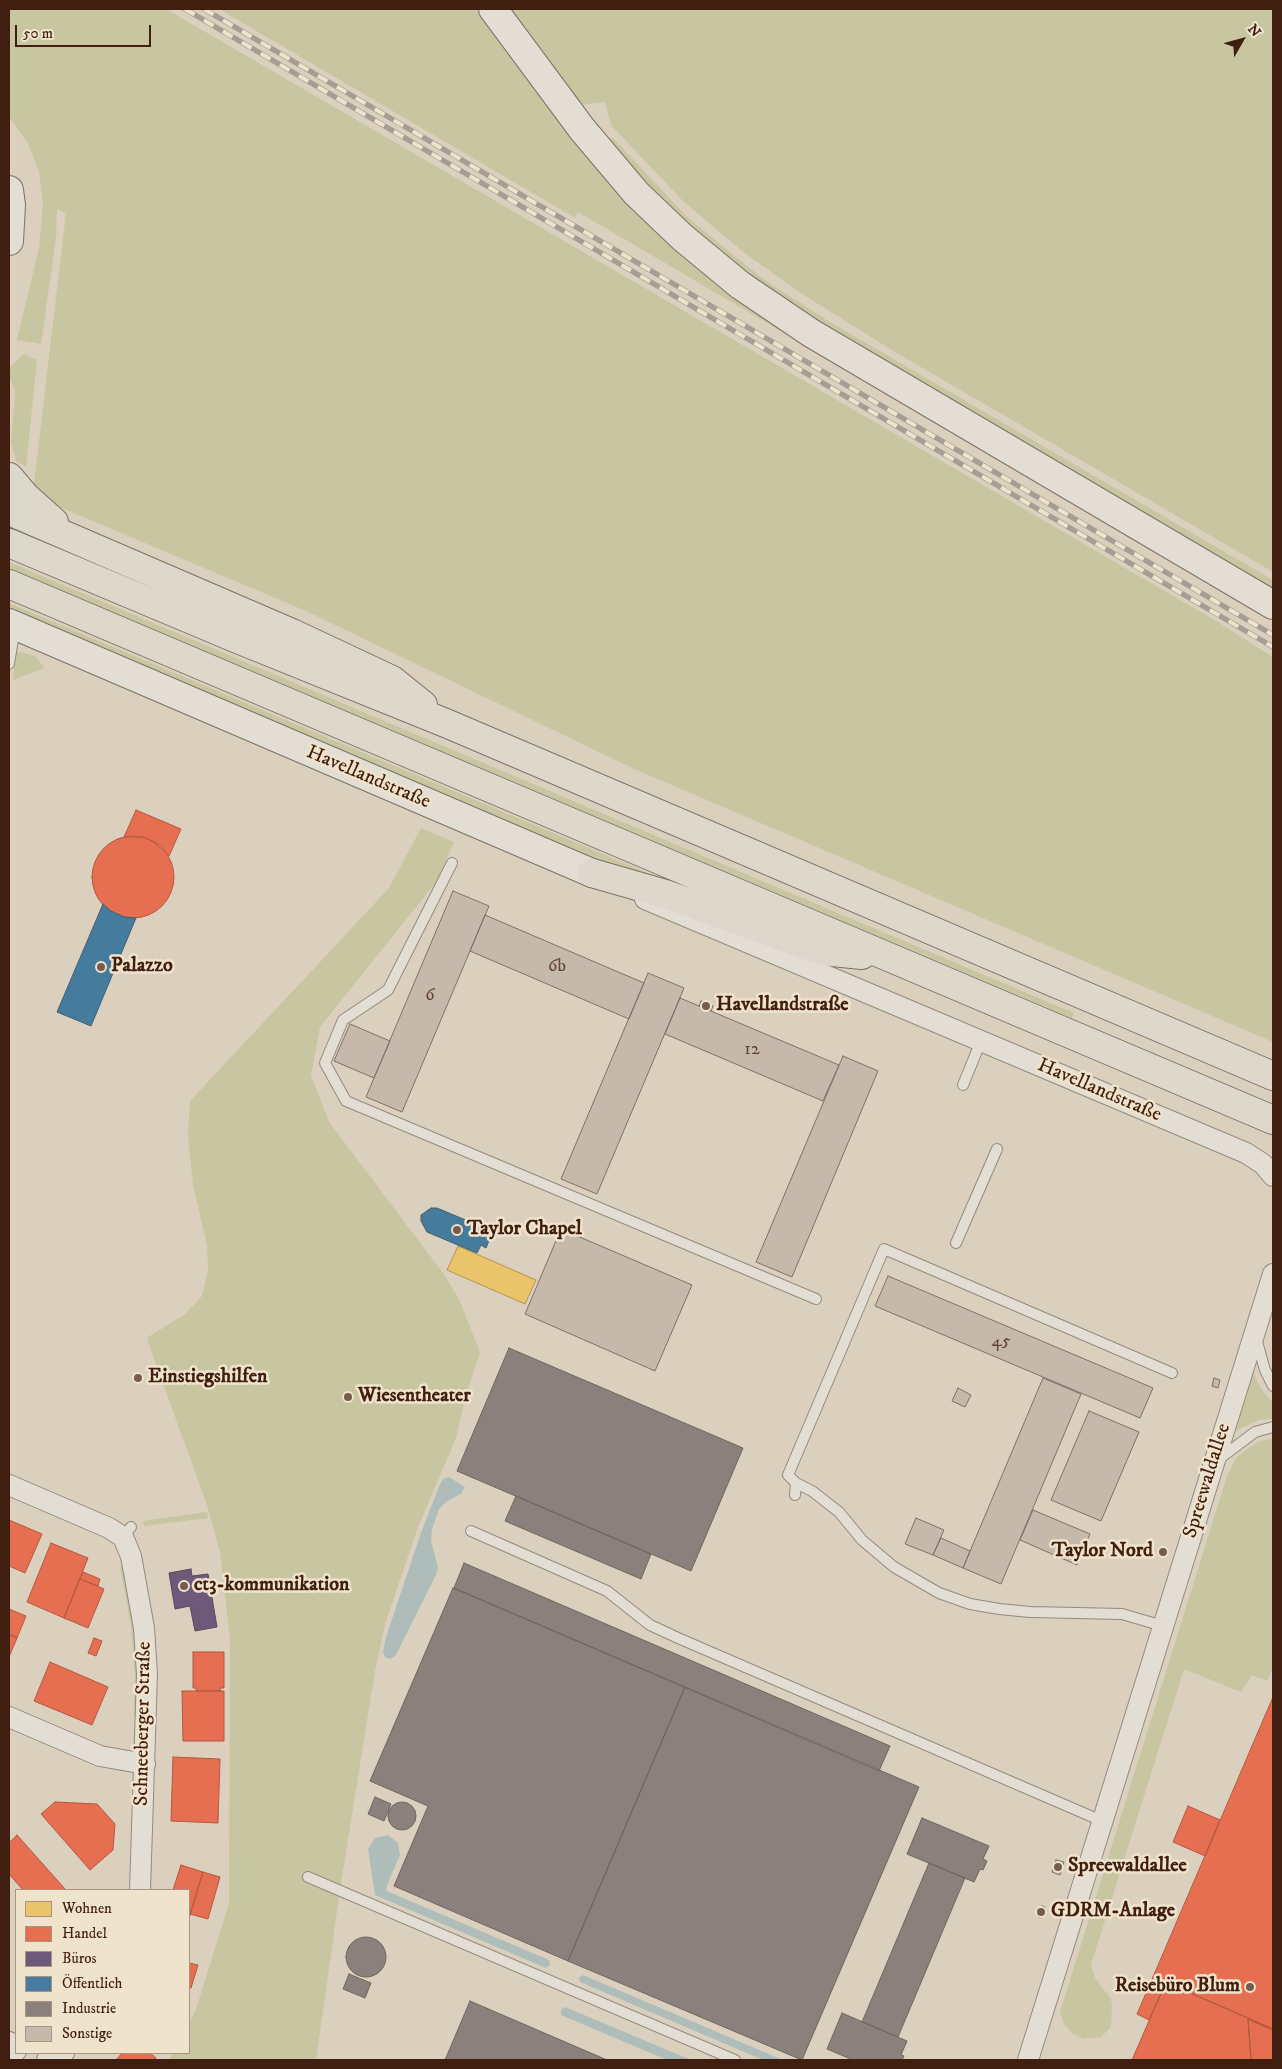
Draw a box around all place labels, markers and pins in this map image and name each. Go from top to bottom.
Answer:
place label: Palazzo [111,955,173,979]
marker: Palazzo [95,961,107,973]
place label: Havellandstraße [716,994,849,1018]
marker: Havellandstraße [700,1000,712,1012]
place label: Taylor Chapel [467,1218,582,1242]
marker: Taylor Chapel [451,1224,463,1236]
place label: Einstiegshilfen [148,1366,267,1390]
marker: Einstiegshilfen [132,1372,144,1384]
place label: Wiesentheater [358,1385,471,1409]
marker: Wiesentheater [342,1391,354,1403]
place label: Taylor Nord [1052,1540,1153,1564]
marker: Taylor Nord [1157,1546,1169,1558]
place label: ct3-kommunikation [194,1574,349,1598]
marker: ct3-kommunikation [178,1580,190,1592]
place label: Spreewaldallee [1068,1855,1187,1879]
marker: Spreewaldallee [1052,1861,1064,1873]
place label: GDRM-Anlage [1051,1900,1175,1924]
marker: GDRM-Anlage [1035,1906,1047,1918]
place label: Reisebüro Blum [1115,1975,1240,1999]
marker: Reisebüro Blum [1244,1981,1256,1993]

